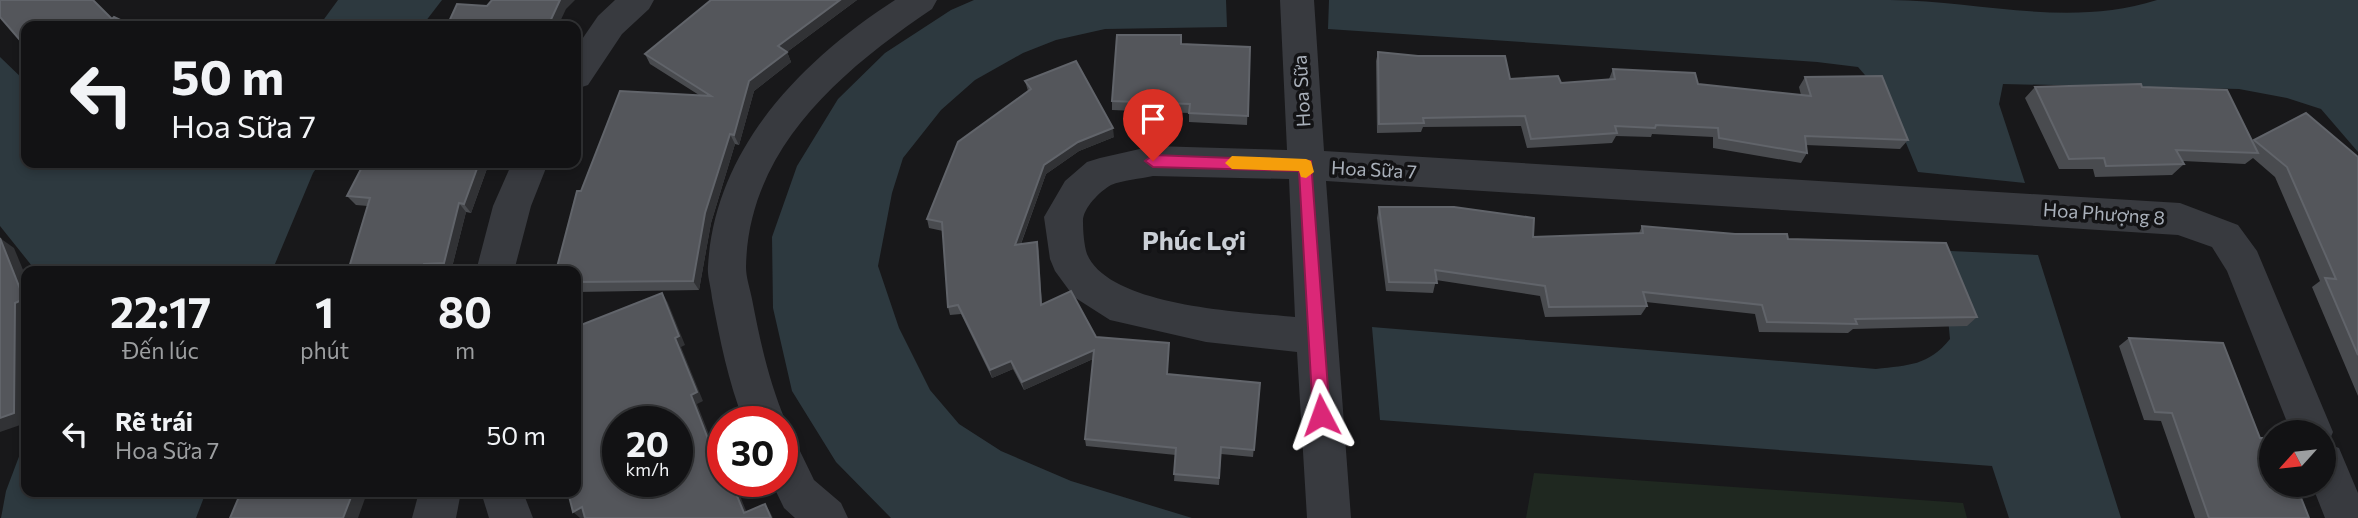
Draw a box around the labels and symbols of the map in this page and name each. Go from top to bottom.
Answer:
street label: Hoa Sữa [1288,54,1314,128]
pin [1123,89,1183,161]
street label: Hoa Sữa 7 [1330,155,1418,183]
street label: Hoa Phượng 8 [2042,197,2166,229]
district label: Phúc Lợi [1142,224,1246,256]
position arrow [1284,378,1358,452]
speed limit sign: 30 [707,406,798,497]
north arrow [2259,420,2336,497]

